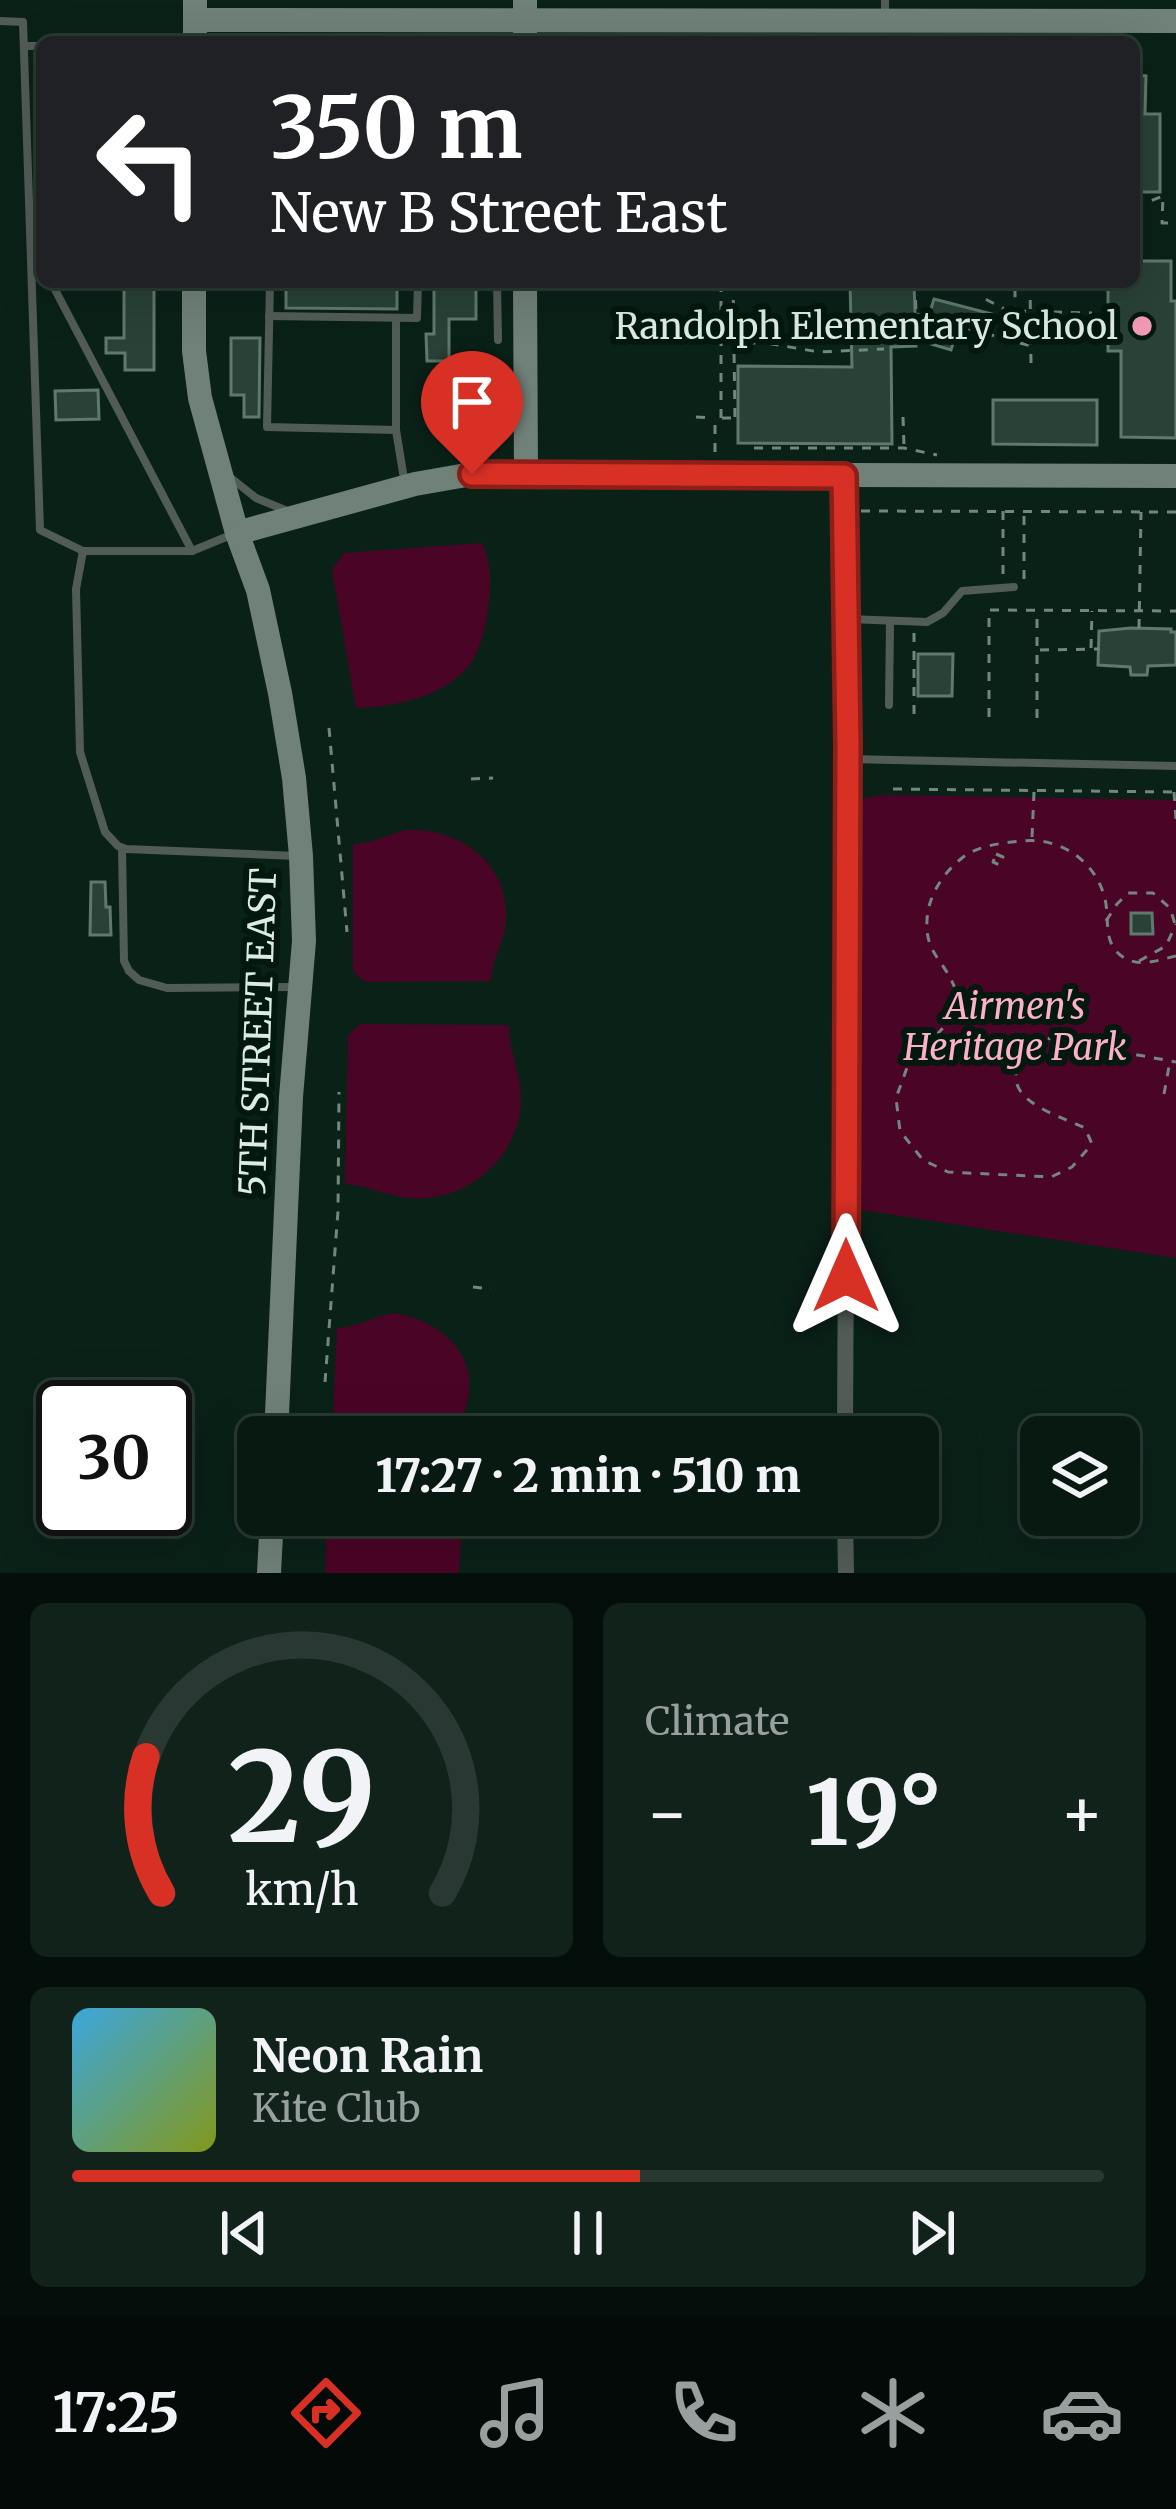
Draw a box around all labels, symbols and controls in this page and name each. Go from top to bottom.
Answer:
text: 350 m [270,75,523,181]
icon: left [72,84,228,240]
text: New B Street East [270,179,727,247]
place label: Randolph Elementary School [615,304,1118,349]
marker: Randolph Elementary School [1129,313,1155,339]
pin [421,351,523,474]
icon: arrive [439,369,505,435]
street label: 5TH STREET EAST [230,867,286,1197]
park label: Airmen's Heritage Park [902,984,1127,1070]
position arrow [783,1213,909,1339]
speed limit sign: 30 [36,1380,192,1536]
map controls [1020,1416,1140,1536]
button: layers [1020,1416,1140,1536]
text: 17:27 · 2 min · 510 m [375,1448,801,1504]
text: Climate [645,1697,789,1746]
text: 29 [227,1719,376,1876]
text: 19° [806,1756,943,1870]
text: − [645,1772,689,1855]
text: + [1060,1772,1104,1855]
text: km/h [245,1863,358,1917]
text: Neon Rain [252,2028,483,2084]
text: Kite Club [252,2084,421,2133]
icon: previous [211,2200,277,2266]
icon: pause [555,2200,621,2266]
icon: next [899,2200,965,2266]
icon: directions [284,2371,368,2455]
icon: music [473,2371,557,2455]
icon: phone [662,2371,746,2455]
icon: climate [851,2371,935,2455]
icon: car [1040,2371,1124,2455]
text: 17:25 [52,2379,180,2447]

